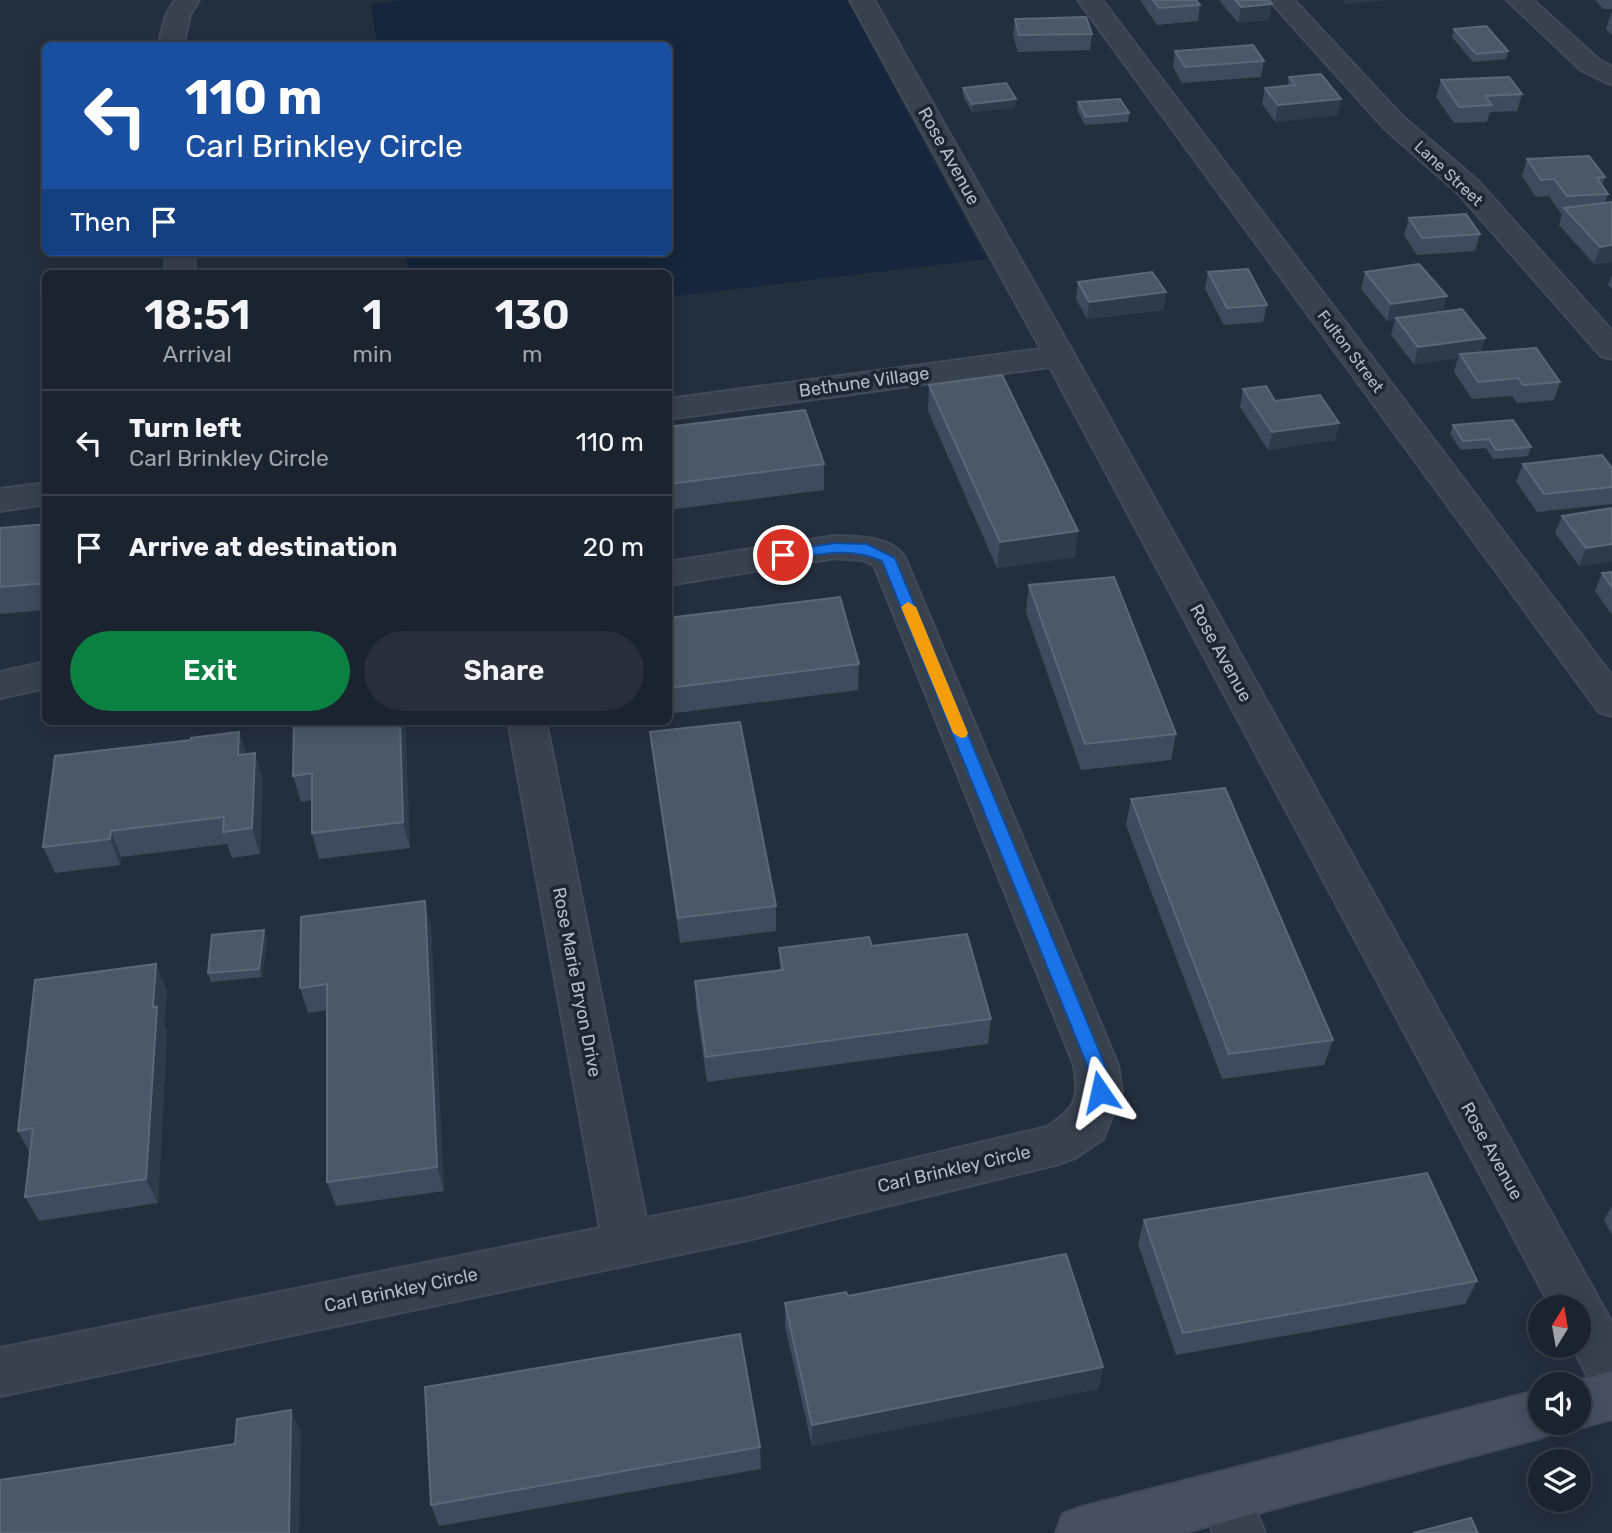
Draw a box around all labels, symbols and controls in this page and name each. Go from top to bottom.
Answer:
text: 110 m [185,68,322,126]
icon: left [70,70,161,161]
street label: Rose Avenue [913,103,985,209]
text: Carl Brinkley Circle [185,127,463,165]
street label: Lane Street [1410,137,1487,210]
icon: arrive [145,203,183,241]
text: Then [70,207,131,238]
text: 18:51 [144,290,250,340]
text: 1 [362,290,383,340]
text: 130 [495,290,570,340]
street label: Fulton Street [1314,306,1388,396]
text: Arrival [163,340,232,368]
text: min [353,340,392,368]
text: m [522,340,542,368]
street label: Bethune Village [797,362,931,402]
text: Turn left [129,413,241,444]
icon: left [70,424,108,462]
text: 110 m [576,427,644,458]
text: Carl Brinkley Circle [129,444,329,472]
pin [753,525,813,585]
icon: arrive [70,529,108,567]
text: Arrive at destination [129,532,397,563]
text: 20 m [583,532,644,563]
icon: arrive [764,536,802,574]
street label: Rose Avenue [1185,600,1257,706]
button: Exit [70,631,350,711]
button: Share [364,631,644,711]
street label: Rose Marie Bryon Drive [548,885,606,1079]
position arrow [1063,1055,1137,1129]
street label: Rose Avenue [1456,1098,1528,1204]
street label: Carl Brinkley Circle [875,1141,1033,1197]
street label: Carl Brinkley Circle [322,1263,480,1317]
north arrow [1528,1295,1591,1358]
map controls [1528,1295,1591,1512]
button: sound [1528,1372,1591,1435]
button: layers [1528,1449,1591,1512]

